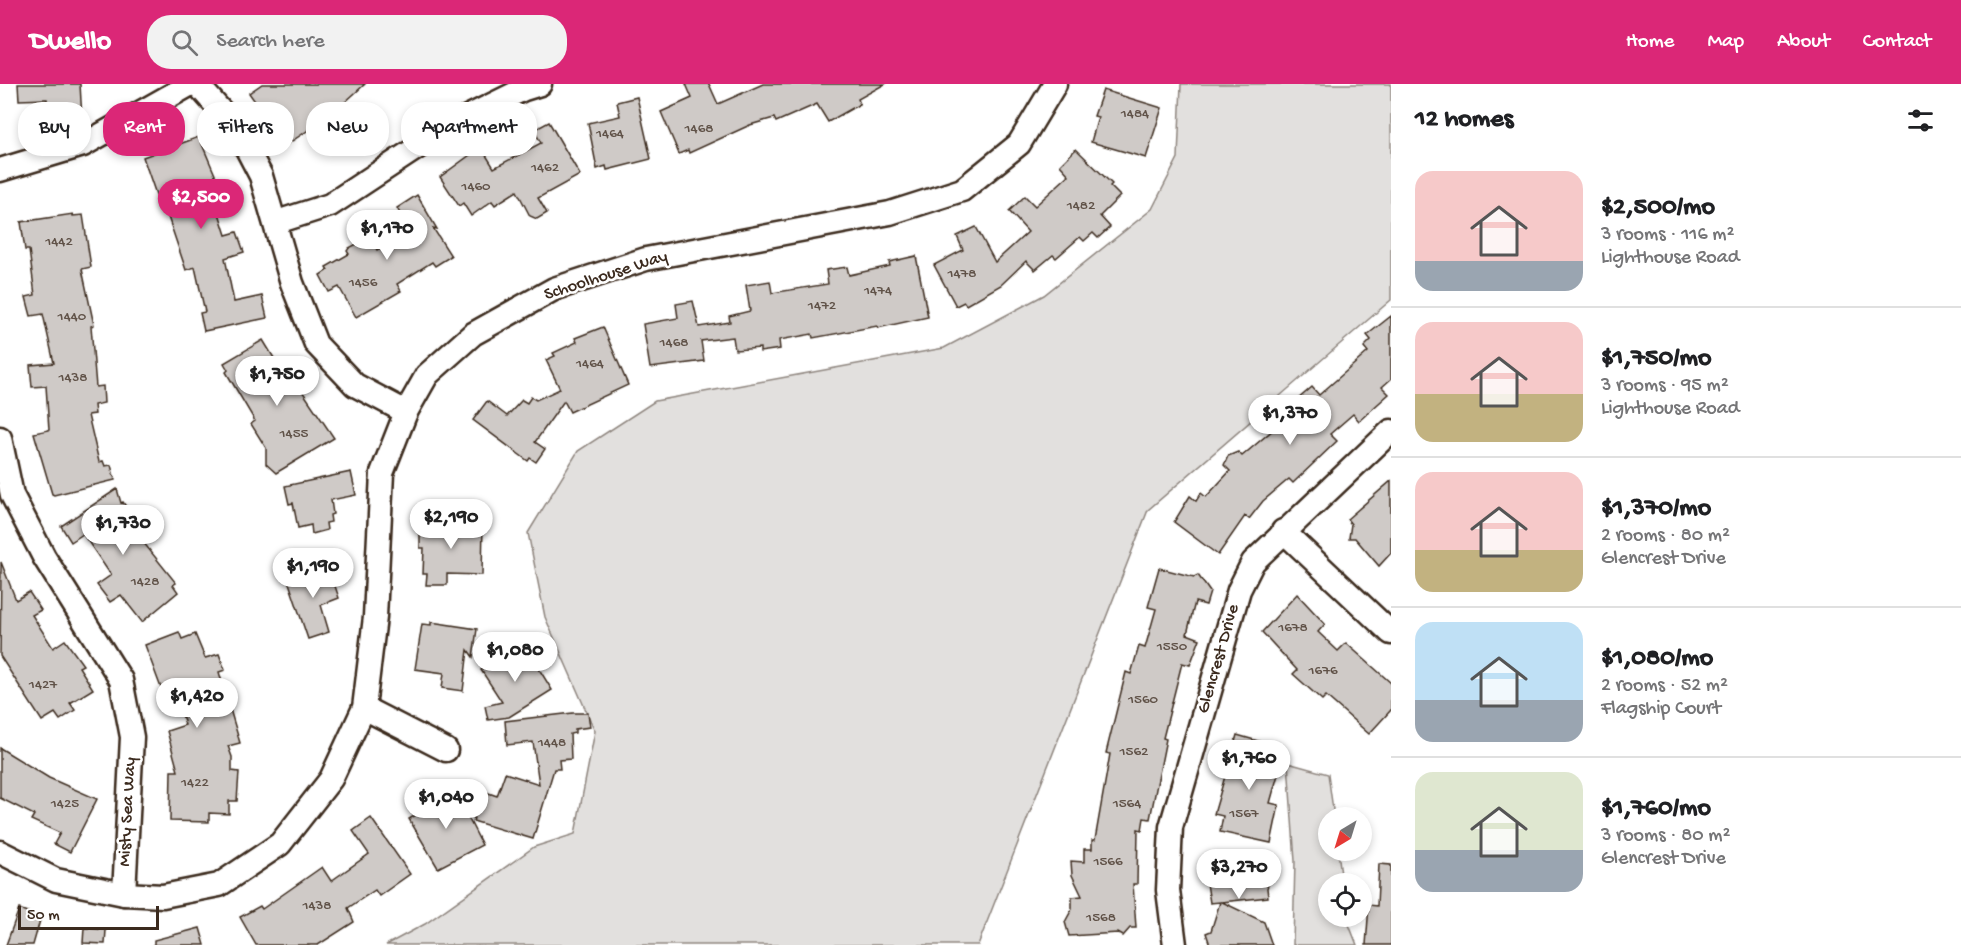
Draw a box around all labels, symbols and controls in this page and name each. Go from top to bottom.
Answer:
search box [147,15,567,69]
text: Dwello [30,26,111,59]
icon: search [168,26,201,59]
text: Search here [216,29,325,55]
text: Home [1626,30,1674,55]
text: Map [1707,30,1744,55]
text: About [1777,30,1830,55]
text: Contact [1863,30,1931,55]
chip: Buy [18,102,91,156]
chip: Rent [103,102,185,156]
chip: Filters [197,102,294,156]
chip: New [306,102,389,156]
chip: Apartment [401,102,537,156]
icon: filters [1904,104,1937,137]
house number: 1484 [1120,105,1149,123]
text: 12 homes [1415,105,1513,136]
house number: 1468 [684,120,713,138]
house number: 1464 [595,125,624,143]
house number: 1462 [530,159,559,177]
house number: 1460 [460,178,491,196]
pin: $2,500 [152,179,250,230]
text: $2,500 [172,187,230,210]
text: $2,500/mo [1601,193,1715,224]
icon: home [1463,195,1535,267]
house number: 1482 [1066,197,1095,215]
pin: $1,170 [338,210,436,261]
text: $1,170 [360,218,414,241]
text: 3 rooms · 116 m² [1601,224,1734,247]
house number: 1442 [44,233,73,251]
street label: Schoolhouse Way [542,246,671,306]
text: Lighthouse Road [1601,247,1740,270]
house number: 1478 [946,265,977,283]
house number: 1456 [348,274,378,292]
house number: 1474 [863,282,892,300]
house number: 1472 [807,297,836,315]
house number: 1440 [57,308,87,326]
house number: 1468 [659,334,688,352]
text: $1,750/mo [1601,344,1712,375]
icon: home [1463,346,1535,418]
house number: 1464 [575,355,604,373]
pin: $1,750 [228,356,326,407]
text: $1,750 [249,364,305,387]
house number: 1438 [57,369,88,387]
text: 3 rooms · 95 m² [1601,375,1729,398]
pin: $1,370 [1241,395,1339,446]
text: Lighthouse Road [1601,398,1740,421]
text: $1,370 [1262,403,1318,426]
house number: 1455 [279,425,309,443]
text: $1,370/mo [1601,494,1711,525]
icon: home [1463,496,1535,568]
pin: $2,190 [402,499,500,550]
pin: $1,730 [74,505,172,556]
text: $2,190 [424,507,478,530]
text: $1,730 [95,513,151,536]
text: 2 rooms · 80 m² [1601,525,1730,548]
pin: $1,190 [264,548,362,599]
text: Glencrest Drive [1601,548,1726,571]
text: $1,190 [287,556,339,579]
house number: 1428 [130,573,159,591]
street label: Glencrest Drive [1193,601,1245,716]
house number: 1678 [1277,619,1308,637]
pin: $1,080 [466,632,564,683]
house number: 1550 [1156,638,1188,656]
text: $1,080 [486,640,544,663]
text: $1,080/mo [1601,644,1713,675]
icon: home [1463,646,1535,718]
house number: 1676 [1307,662,1338,680]
text: 2 rooms · 52 m² [1601,675,1728,698]
house number: 1427 [28,676,58,694]
pin: $1,420 [148,678,246,729]
text: $1,420 [170,686,224,709]
house number: 1560 [1127,691,1159,709]
text: Flagship Court [1601,698,1721,721]
house number: 1448 [537,734,566,752]
pin: $1,760 [1200,740,1298,791]
house number: 1562 [1119,743,1148,761]
text: $1,760 [1221,748,1277,771]
street label: Misty Sea Way [115,757,141,867]
house number: 1422 [180,774,209,792]
pin: $1,040 [397,779,495,830]
text: $1,040 [418,787,474,810]
text: $1,760/mo [1601,794,1711,825]
house number: 1425 [50,795,79,813]
house number: 1564 [1112,795,1141,813]
icon: home [1463,796,1535,868]
house number: 1567 [1228,805,1260,823]
north arrow [1318,807,1372,861]
map controls [1318,807,1372,927]
text: 3 rooms · 80 m² [1601,825,1730,848]
text: Glencrest Drive [1601,848,1726,871]
pin: $3,270 [1190,849,1288,900]
house number: 1566 [1092,853,1123,871]
text: $3,270 [1210,857,1268,880]
button: locate [1318,873,1372,927]
house number: 1438 [301,897,332,915]
scale bar [18,903,159,930]
text: 50 m [27,907,60,926]
house number: 1568 [1085,909,1116,927]

